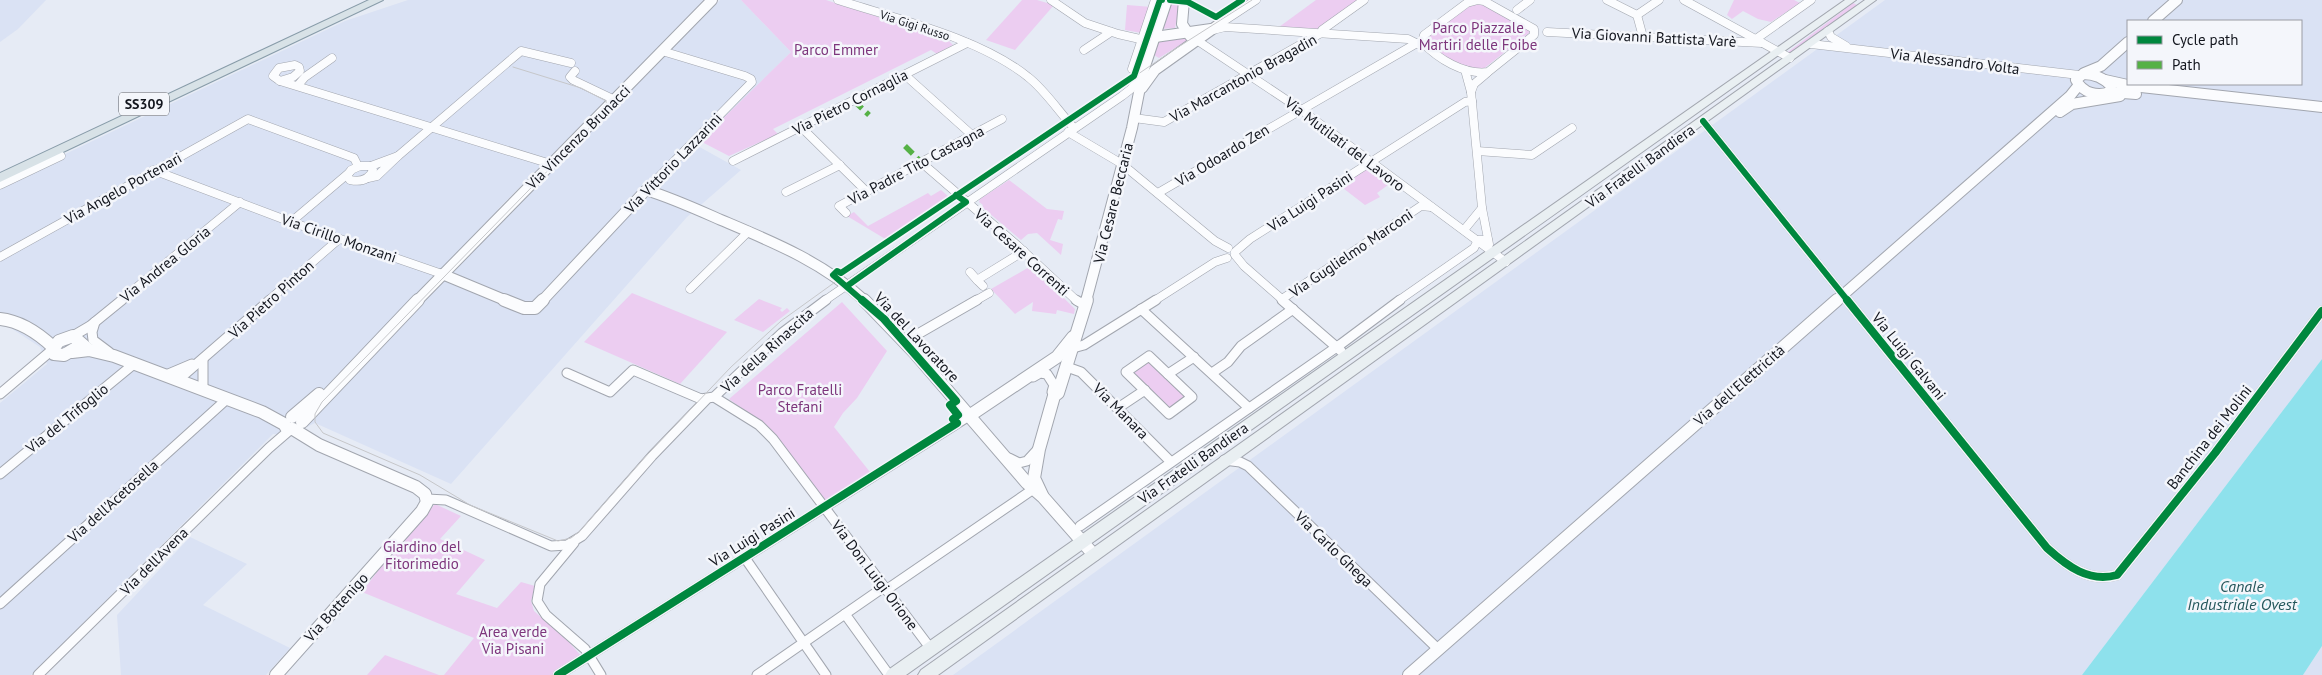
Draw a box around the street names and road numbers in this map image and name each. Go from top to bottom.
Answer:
street label: Via Gigi Russo [877,6,952,43]
street label: Via Giovanni Battista Varè [1570,23,1737,51]
street label: Via Marcantonio Bragadin [1165,30,1320,127]
street label: Via Alessandro Volta [1888,44,2021,78]
street label: Via Pietro Cornaglia [788,65,911,140]
street label: Via Vincenzo Brunacci [521,81,634,194]
road number: SS309 [119,92,169,116]
street label: Via Mutilati del Lavoro [1281,92,1409,195]
street label: Via Vittorio Lazzarini [619,109,726,218]
street label: Via Odoardo Zen [1171,120,1272,191]
street label: Via Fratelli Bandiera [1581,120,1698,213]
street label: Via Padre Tito Castagna [844,121,987,209]
street label: Via Cesare Beccaria [1089,141,1137,266]
street label: Via Angelo Portenari [60,148,185,229]
street label: Via Luigi Pasini [1263,166,1356,236]
street label: Via Cesare Correnti [970,204,1073,300]
street label: Via Guglielmo Marconi [1285,205,1416,302]
street label: Via Cirillo Monzani [278,209,399,267]
street label: Via Andrea Gloria [115,222,214,307]
street label: Via Pietro Pinton [224,256,317,343]
street label: Via del Lavoratore [870,287,964,386]
street label: Via della Rinascita [716,303,817,397]
street label: Via Luigi Galvani [1867,307,1950,404]
street label: Via dell'Elettricità [1689,340,1788,430]
street label: Via Manara [1088,378,1153,443]
street label: Via del Trifoglio [21,379,112,458]
street label: Banchina dei Molini [2162,381,2256,493]
street label: Via Fratelli Bandiera [1133,418,1252,509]
street label: Via dell'Acetosella [63,455,162,547]
street label: Via Luigi Pasini [705,503,798,571]
street label: Via Carlo Ghega [1290,506,1377,591]
street label: Via Don Luigi Orione [827,515,923,634]
street label: Via dell'Avena [115,523,192,600]
street label: Via Bottenigo [299,568,372,646]

